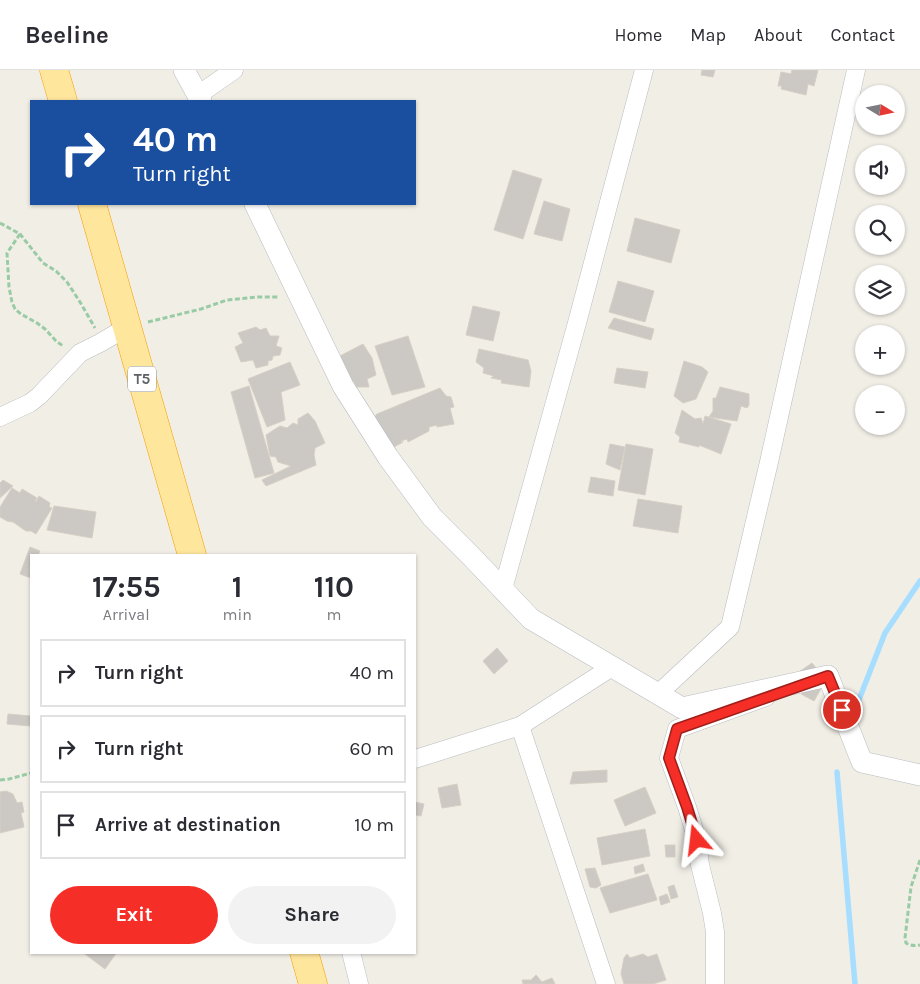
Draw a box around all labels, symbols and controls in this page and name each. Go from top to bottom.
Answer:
text: Beeline [25,21,109,49]
text: Home [614,24,662,46]
text: Map [690,24,726,46]
text: About [754,24,803,46]
text: Contact [831,24,895,46]
north arrow [855,85,905,135]
map controls [855,85,905,435]
text: 40 m [133,119,218,160]
icon: right [50,120,115,185]
button: sound [855,145,905,195]
text: Turn right [133,161,231,187]
button: search [855,205,905,255]
button: layers [855,265,905,315]
button: + [855,325,905,375]
road number: T5 [128,366,156,392]
button: − [855,385,905,435]
text: 17:55 [92,569,161,605]
text: 1 [232,569,242,605]
text: 110 [314,569,354,605]
text: Arrival [103,605,150,624]
text: min [222,605,252,624]
text: m [326,605,341,624]
icon: right [52,659,80,687]
text: Turn right [95,662,184,684]
text: 40 m [350,662,394,684]
pin [821,689,863,731]
icon: arrive [828,696,856,724]
icon: right [52,735,80,763]
text: Turn right [95,738,184,760]
text: 60 m [350,738,394,760]
icon: arrive [52,811,80,839]
position arrow [670,813,722,865]
text: Arrive at destination [95,814,281,836]
text: 10 m [354,814,394,836]
button: Exit [50,886,218,944]
button: Share [228,886,396,944]

